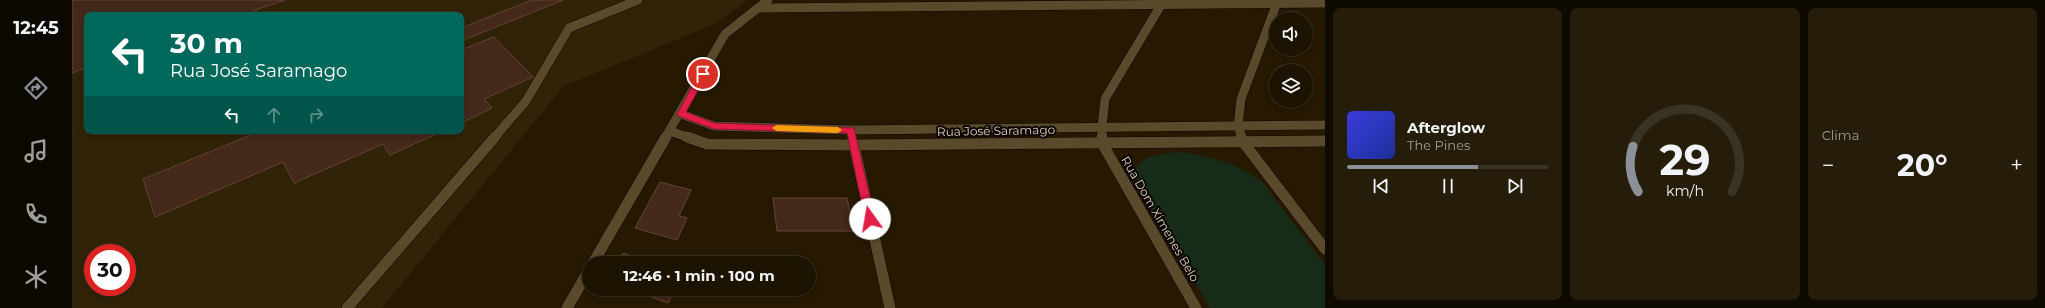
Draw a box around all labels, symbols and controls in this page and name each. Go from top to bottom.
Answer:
map controls [1269,12,1313,108]
button: sound [1269,12,1313,56]
text: 12:45 [13,17,59,39]
text: 30 m [170,26,243,60]
icon: left [104,28,156,80]
pin [686,57,720,91]
text: Rua José Saramago [170,60,347,82]
icon: arrive [692,63,714,85]
button: layers [1269,64,1313,108]
icon: directions [22,74,50,102]
icon: left [221,104,243,126]
icon: ahead [263,104,285,126]
icon: right [305,104,327,126]
text: Afterglow [1407,118,1485,137]
street label: Rua José Saramago [937,122,1055,139]
text: Clima [1822,127,1859,143]
text: 29 [1659,135,1711,185]
icon: music [22,137,50,165]
text: The Pines [1407,137,1470,153]
text: 20° [1897,147,1948,184]
text: − [1822,152,1834,179]
text: + [2010,152,2023,179]
street label: Rua Dom Ximenes Belo [1118,153,1203,284]
icon: previous [1370,175,1392,197]
icon: pause [1437,175,1459,197]
icon: next [1504,175,1526,197]
text: km/h [1666,182,1704,200]
position arrow [849,198,891,240]
icon: phone [22,200,50,228]
speed limit sign: 30 [84,244,136,296]
icon: climate [22,263,50,291]
text: 12:46 · 1 min · 100 m [623,266,775,285]

